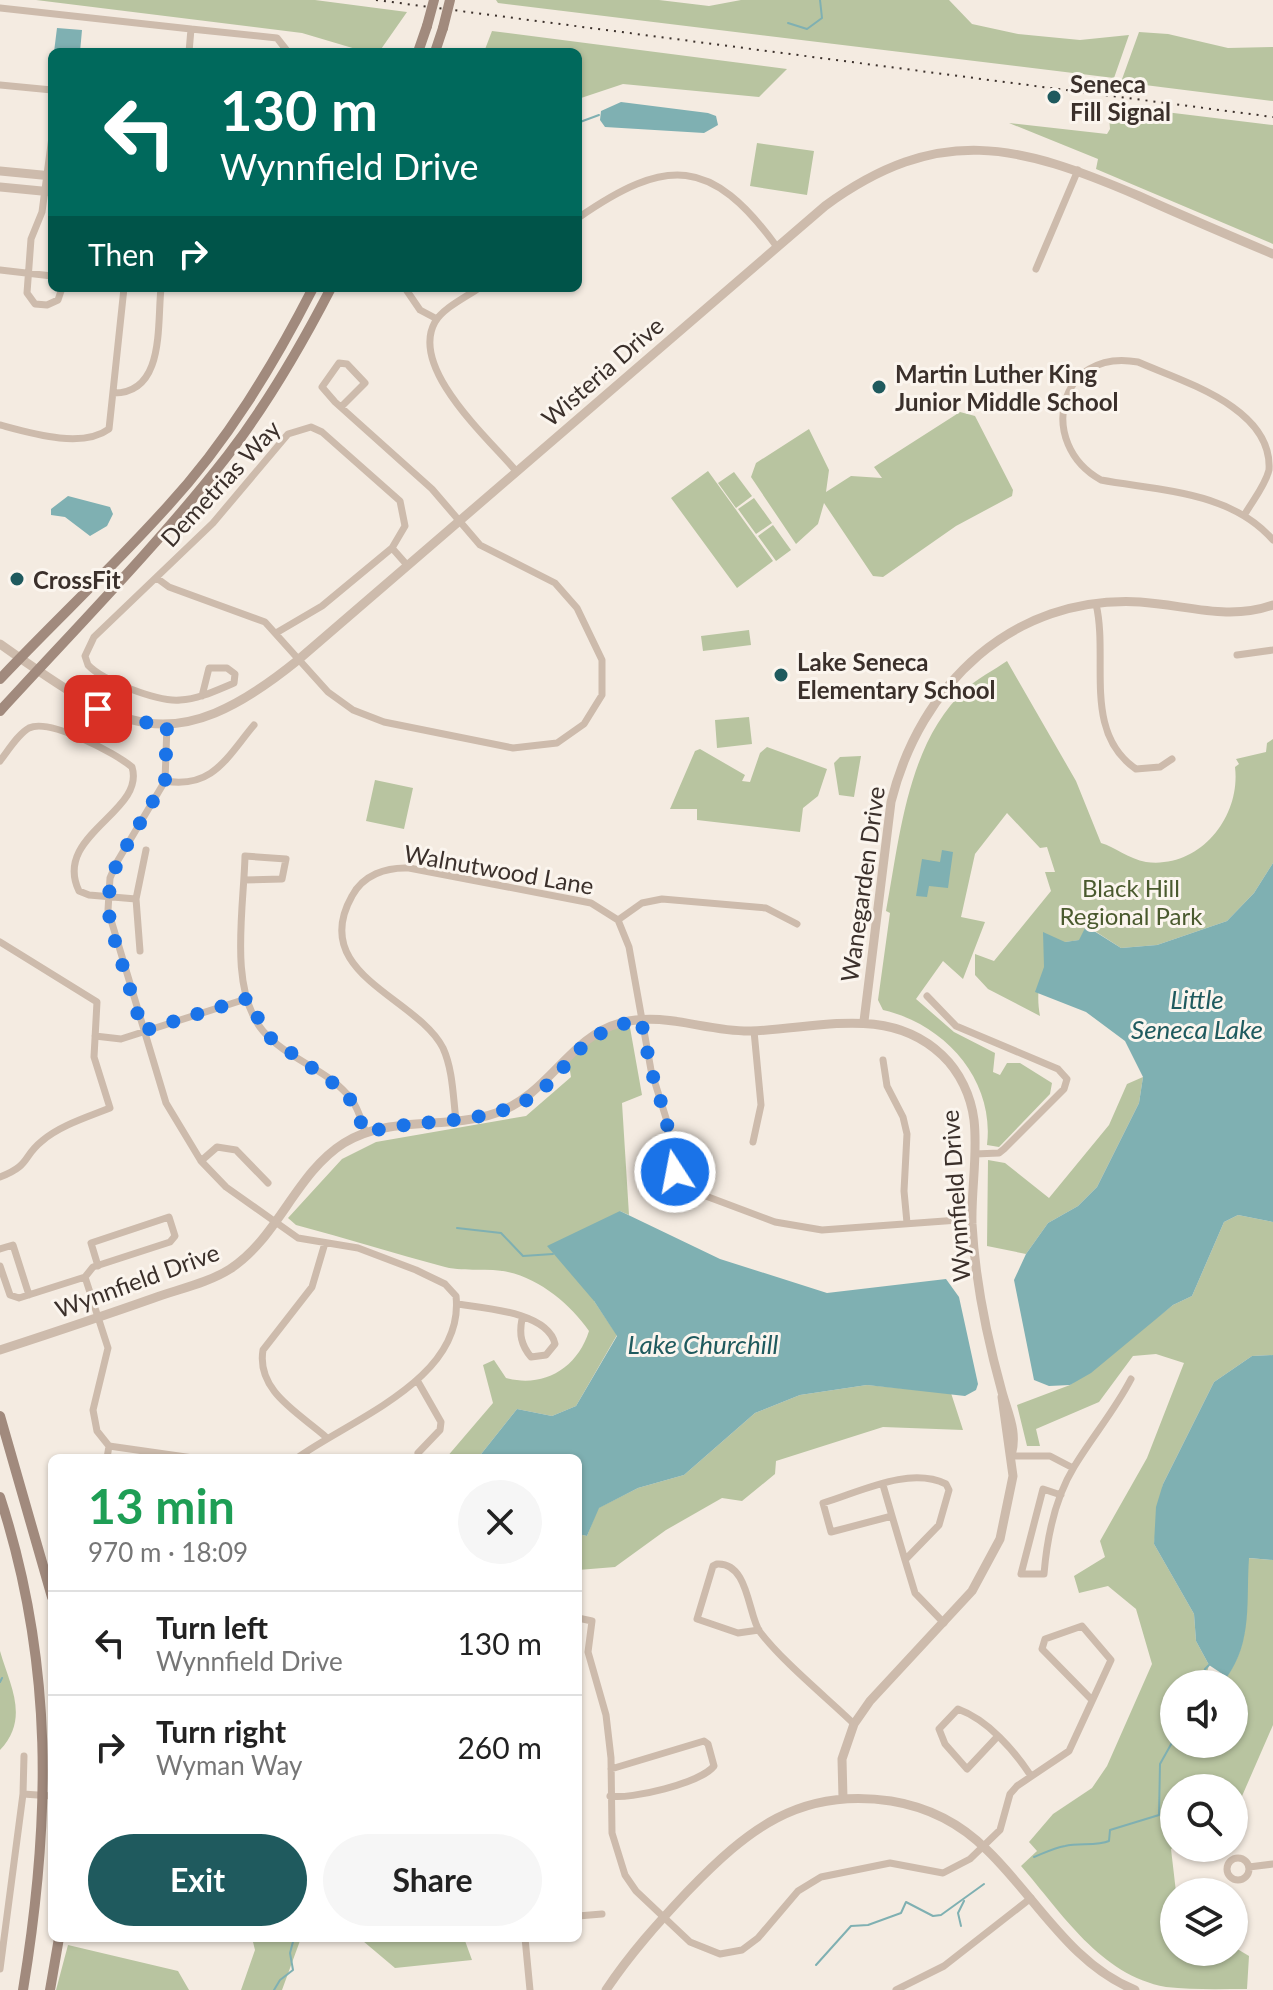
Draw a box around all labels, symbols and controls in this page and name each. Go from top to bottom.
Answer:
place label: Seneca Fill Signal [1070,69,1171,126]
text: 130 m [220,76,378,143]
icon: left [88,80,192,184]
marker: Seneca Fill Signal [1045,88,1063,106]
text: Wynnfield Drive [220,144,479,188]
icon: right [171,232,215,276]
text: Then [88,236,155,272]
street label: Wisteria Drive [535,310,669,432]
place label: Martin Luther King Junior Middle School [895,359,1118,416]
marker: Martin Luther King Junior Middle School [870,378,888,396]
street label: Demetrias Way [154,413,286,552]
place label: CrossFit [33,565,121,594]
marker: CrossFit [8,570,26,588]
place label: Lake Seneca Elementary School [797,647,996,704]
marker: Lake Seneca Elementary School [772,666,790,684]
pin [64,675,132,743]
icon: arrive [76,687,120,731]
street label: Wanegarden Drive [834,784,890,984]
street label: Walnutwood Lane [402,838,596,900]
park label: Black Hill Regional Park [1060,873,1203,930]
water label: Little Seneca Lake [1131,983,1263,1045]
street label: Wynnfield Drive [935,1109,975,1283]
position arrow [633,1130,717,1214]
street label: Wynnfield Drive [51,1237,223,1323]
water label: Lake Churchill [628,1328,779,1360]
text: 13 min [88,1477,235,1534]
button: close [458,1480,542,1564]
text: 970 m · 18:09 [88,1536,248,1568]
text: Turn left [156,1609,268,1645]
icon: left [88,1621,132,1665]
text: 130 m [457,1625,542,1661]
text: Wynnfield Drive [156,1645,343,1677]
map controls [1160,1670,1248,1966]
button: sound [1160,1670,1248,1758]
text: Turn right [156,1713,286,1749]
icon: right [88,1725,132,1769]
text: 260 m [457,1729,542,1765]
text: Wyman Way [156,1749,303,1781]
button: search [1160,1774,1248,1862]
button: Exit [88,1834,307,1926]
button: Share [323,1834,542,1926]
button: layers [1160,1878,1248,1966]

